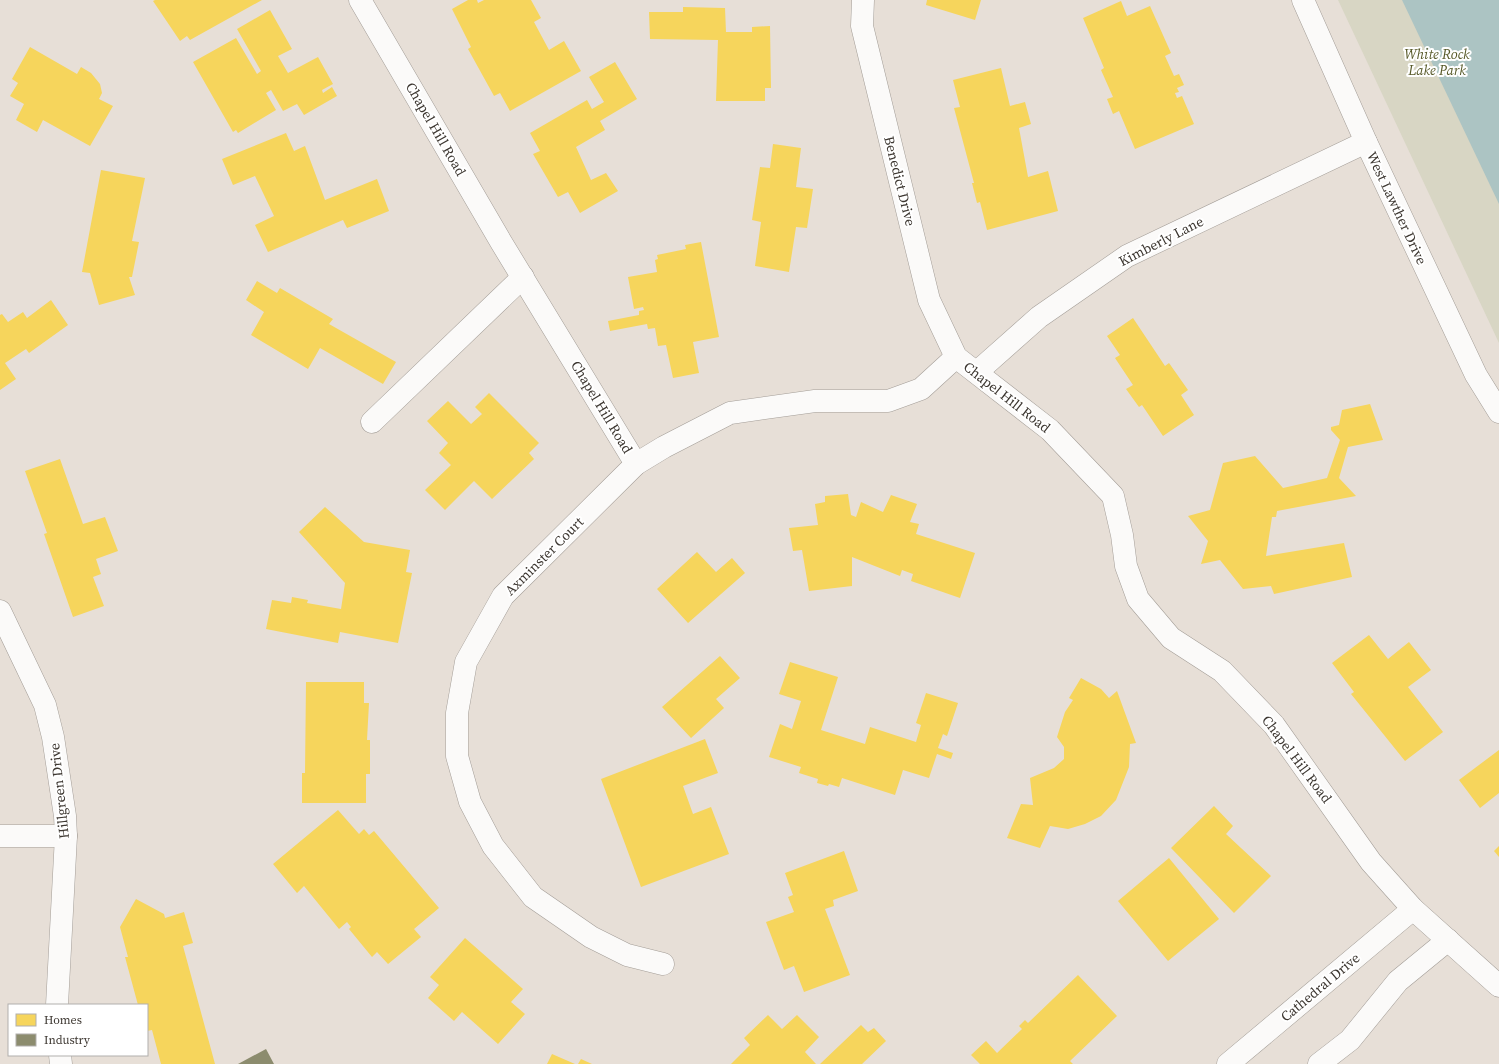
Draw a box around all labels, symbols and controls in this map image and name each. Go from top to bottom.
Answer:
park label: White Rock Lake Park [1404,44,1470,80]
street label: Chapel Hill Road [401,78,471,180]
street label: Benedict Drive [879,134,921,228]
street label: West Lawther Drive [1362,148,1432,268]
street label: Kimberly Lane [1115,211,1207,271]
street label: Chapel Hill Road [566,357,638,457]
street label: Chapel Hill Road [959,357,1055,437]
street label: Axminster Court [500,512,588,600]
street label: Chapel Hill Road [1257,711,1337,807]
street label: Hillgreen Drive [44,742,74,840]
street label: Cathedral Drive [1276,948,1364,1026]
legend [8,1004,148,1056]
text: Homes [44,1012,82,1028]
text: Industry [44,1032,91,1048]

